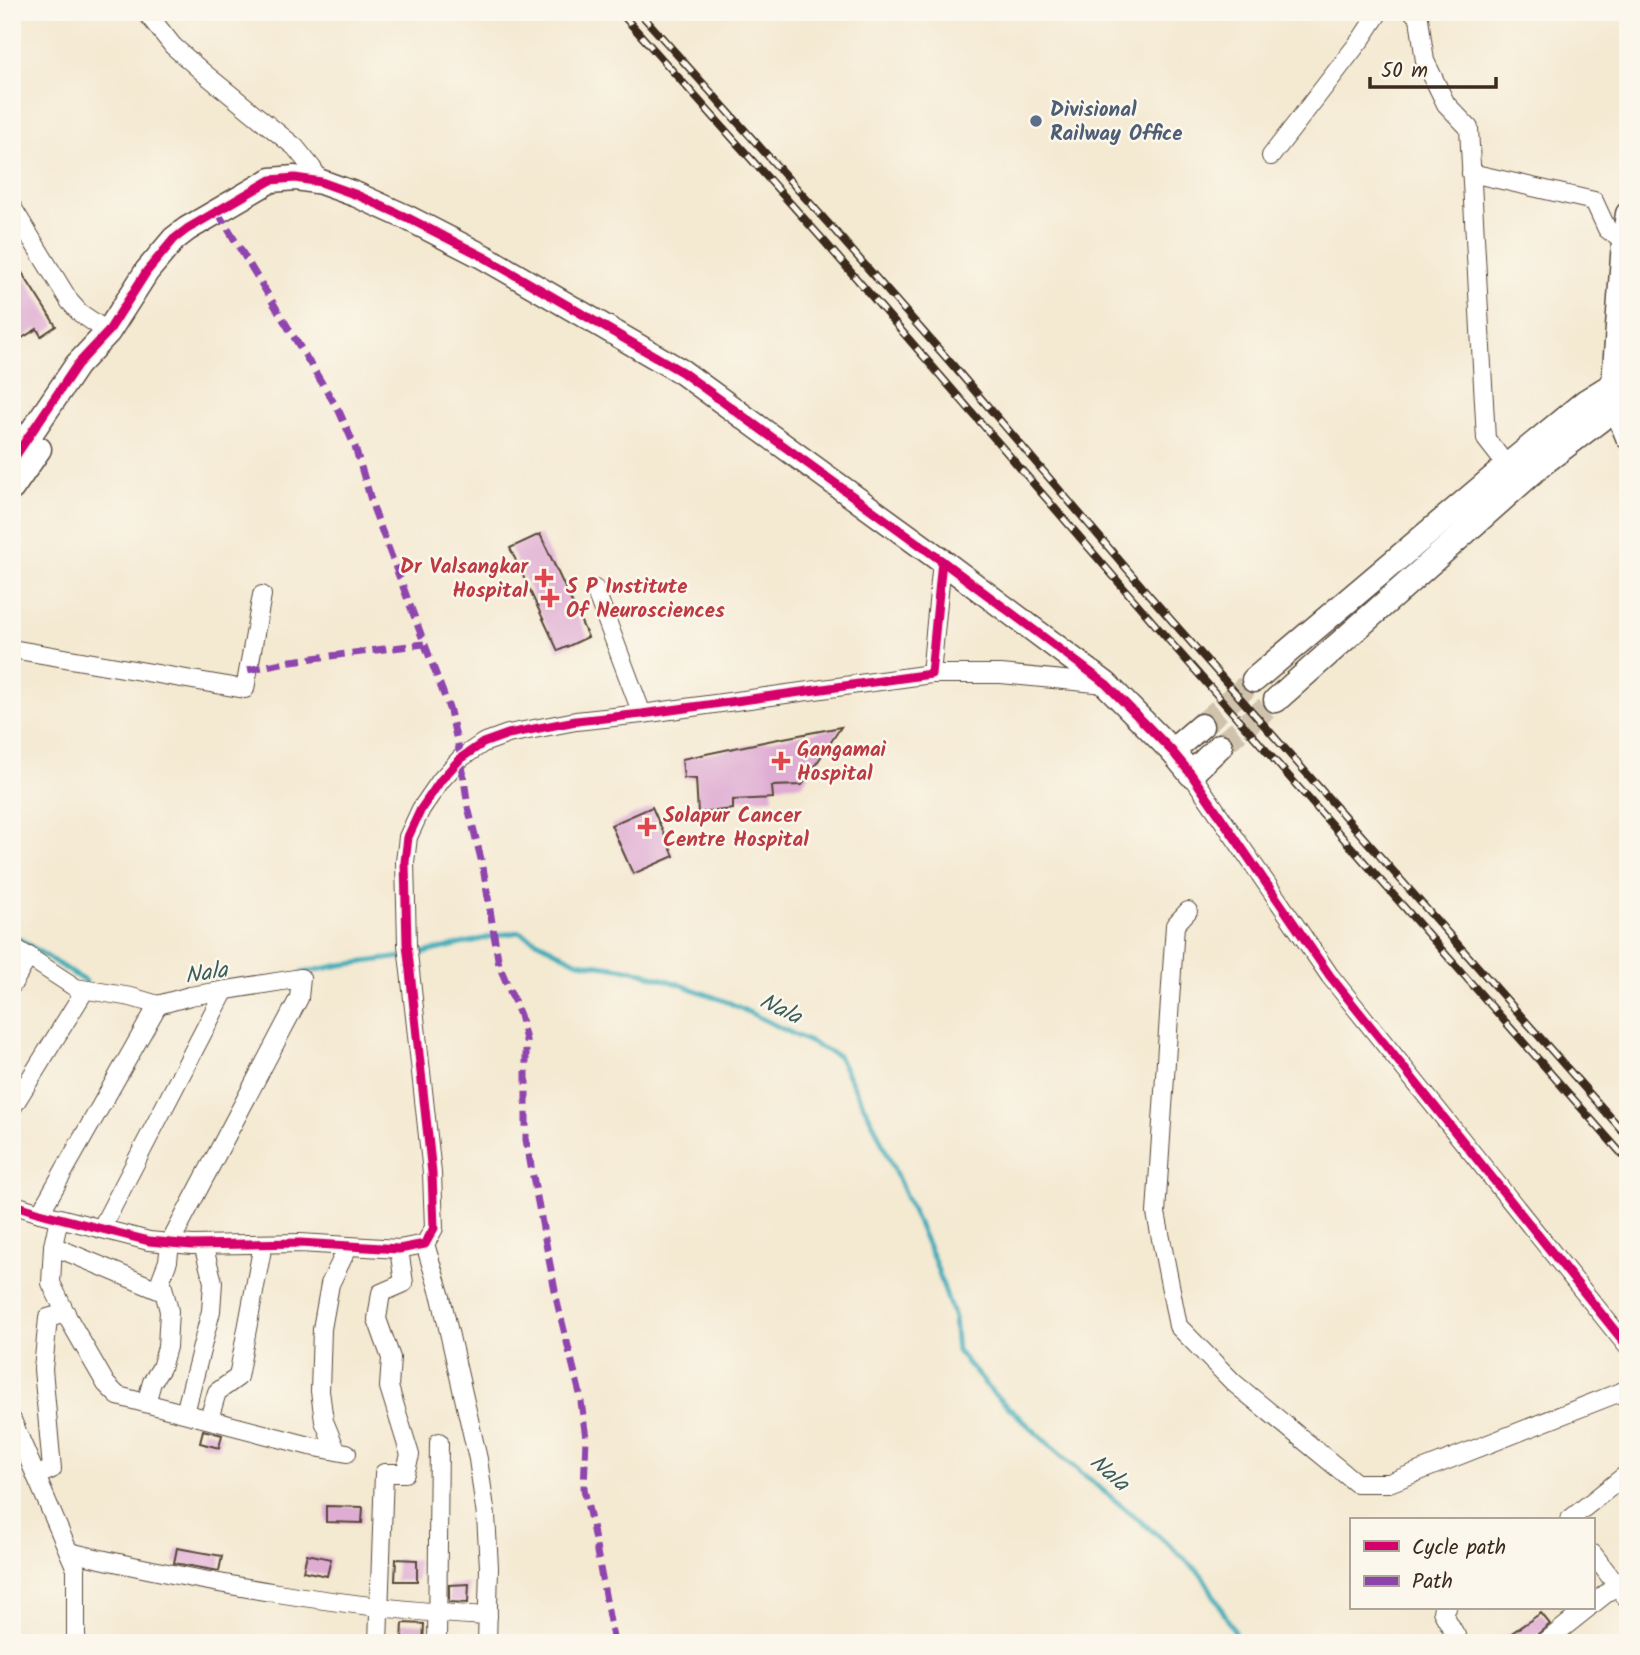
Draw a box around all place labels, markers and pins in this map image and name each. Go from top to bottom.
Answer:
place label: Divisional Railway Office [1050,94,1183,151]
marker: Divisional Railway Office [1028,113,1044,129]
place label: Dr Valsangkar Hospital [400,551,529,608]
marker: Dr Valsangkar Hospital [534,568,554,588]
place label: S P Institute Of Neurosciences [566,571,725,628]
marker: S P Institute Of Neurosciences [540,588,560,608]
place label: Gangamai Hospital [797,734,887,791]
marker: Gangamai Hospital [771,751,791,771]
place label: Solapur Cancer Centre Hospital [663,800,809,857]
marker: Solapur Cancer Centre Hospital [637,817,657,837]

